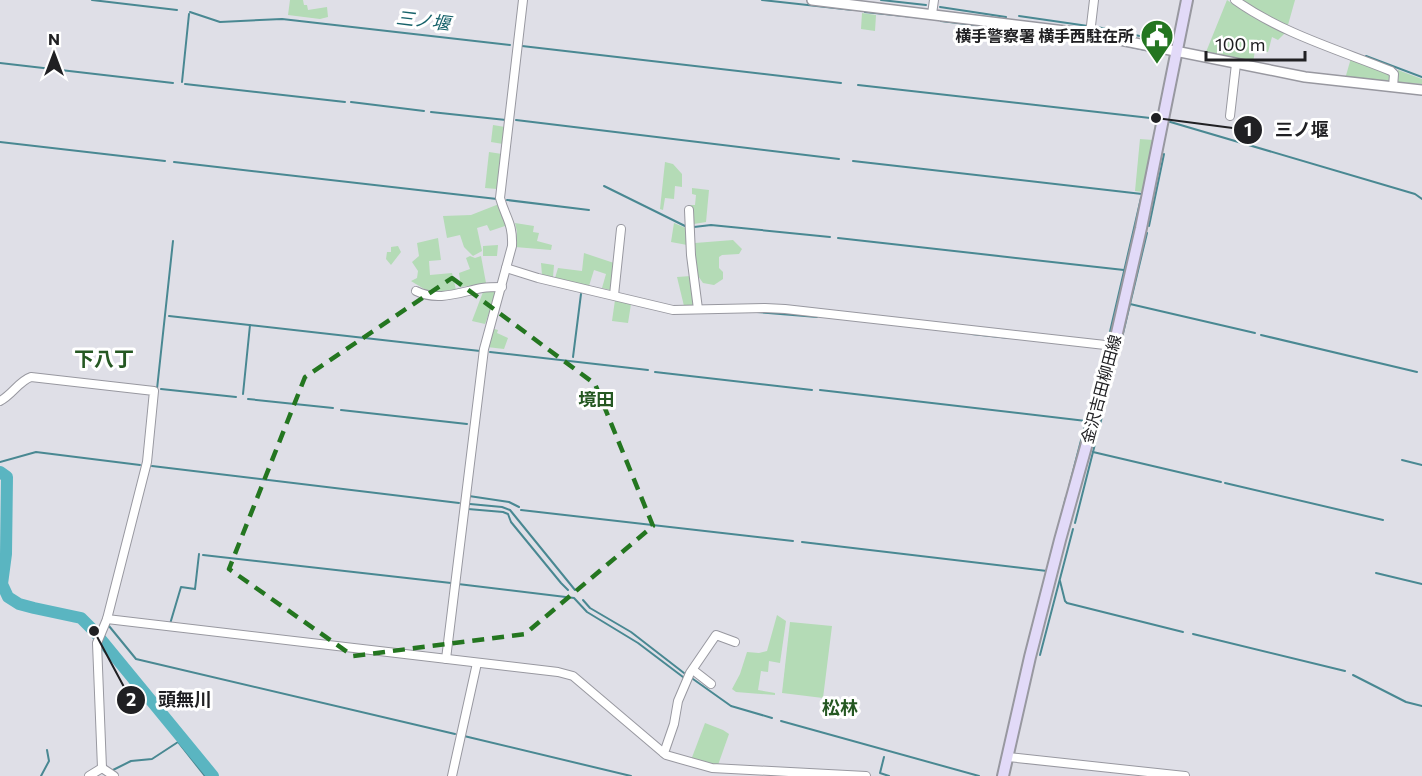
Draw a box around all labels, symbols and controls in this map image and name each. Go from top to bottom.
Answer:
water label: 三ノ堰 [395,6,454,35]
public building icon: 横手警察署 横手西駐在所 [1139,18,1175,65]
north arrow [24,24,84,84]
scale bar [1206,24,1305,62]
place label: 横手警察署 横手西駐在所 [955,26,1134,45]
text: N [48,29,60,48]
text: 100 m [1215,33,1265,55]
callout: 三ノ堰 [1233,112,1341,148]
text: 1 [1244,118,1252,140]
text: 三ノ堰 [1275,118,1329,140]
street label: 金沢吉田柳田線 [1077,332,1124,445]
district label: 下八丁 [74,346,134,370]
district label: 境田 [578,388,614,410]
callout: 頭無川 [116,682,224,718]
text: 2 [126,688,136,710]
text: 頭無川 [158,688,212,710]
district label: 松林 [822,696,858,718]

